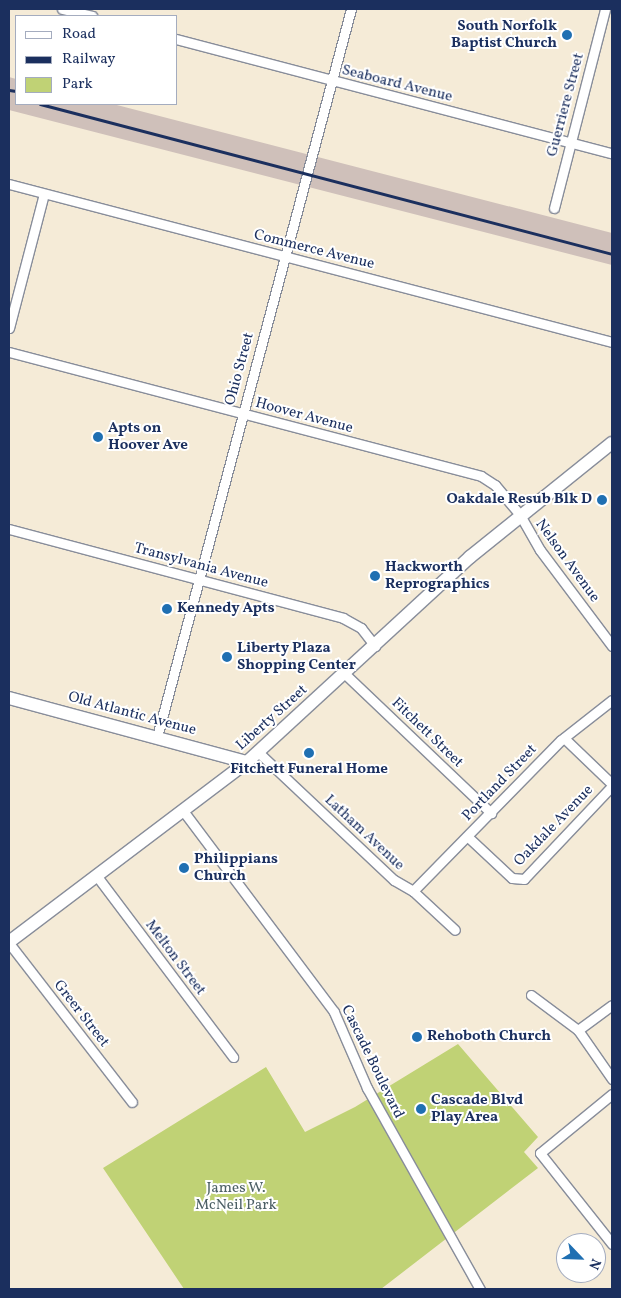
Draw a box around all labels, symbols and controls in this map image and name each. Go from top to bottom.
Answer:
legend [15,15,178,105]
place label: South Norfolk Baptist Church [451,17,557,52]
text: Road [62,24,96,45]
marker: South Norfolk Baptist Church [561,29,573,41]
text: Railway [62,49,115,70]
street label: Guerriere Street [544,51,588,159]
street label: Seaboard Avenue [340,62,454,106]
text: Park [62,74,93,95]
street label: Commerce Avenue [252,226,376,274]
street label: Ohio Street [222,331,258,407]
street label: Hoover Avenue [253,394,355,438]
place label: Apts on Hoover Ave [108,419,188,454]
marker: Apts on Hoover Ave [92,431,104,443]
place label: Oakdale Resub Blk D [446,491,592,509]
marker: Oakdale Resub Blk D [596,494,608,506]
street label: Nelson Avenue [531,516,603,606]
street label: Transylvania Avenue [132,539,270,593]
place label: Hackworth Reprographics [385,558,490,593]
marker: Hackworth Reprographics [369,570,381,582]
place label: Kennedy Apts [177,600,275,618]
marker: Kennedy Apts [161,603,173,615]
place label: Liberty Plaza Shopping Center [237,639,356,674]
marker: Liberty Plaza Shopping Center [221,651,233,663]
street label: Liberty Street [232,681,312,755]
street label: Old Atlantic Avenue [66,688,198,740]
street label: Fitchett Street [387,694,467,772]
street label: Portland Street [459,741,541,825]
marker: Fitchett Funeral Home [303,747,315,759]
place label: Fitchett Funeral Home [230,761,388,779]
street label: Oakdale Avenue [511,782,597,870]
street label: Latham Avenue [320,791,408,875]
place label: Philippians Church [194,850,278,885]
marker: Philippians Church [178,862,190,874]
street label: Melton Street [141,917,209,999]
street label: Greer Street [49,977,113,1051]
street label: Cascade Boulevard [337,1002,407,1122]
place label: Rehoboth Church [427,1028,551,1046]
marker: Rehoboth Church [411,1031,423,1043]
place label: Cascade Blvd Play Area [431,1091,523,1126]
marker: Cascade Blvd Play Area [415,1103,427,1115]
park label: James W. McNeil Park [195,1179,277,1214]
north arrow [556,1233,606,1283]
text: N [584,1255,605,1272]

